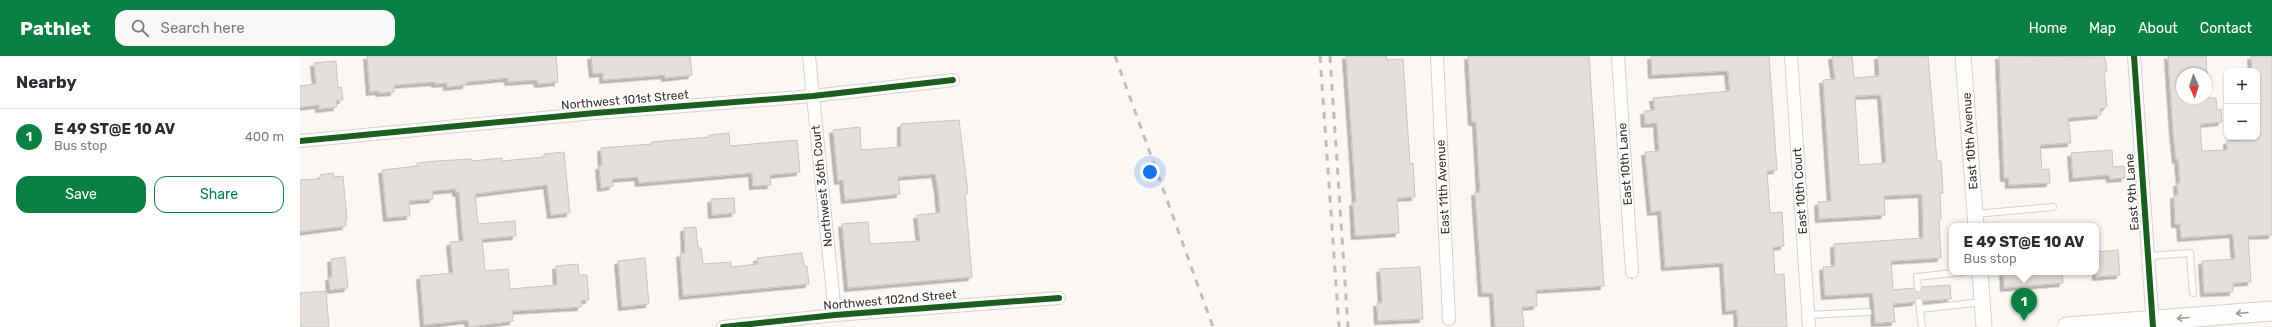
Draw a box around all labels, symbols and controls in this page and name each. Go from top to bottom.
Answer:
search box [115,10,395,46]
text: Pathlet [20,17,91,40]
icon: search [129,17,151,39]
text: Search here [161,19,245,37]
text: Home [2029,20,2067,37]
text: Map [2089,20,2116,37]
text: About [2138,20,2178,37]
text: Contact [2200,20,2252,37]
north arrow [2176,68,2212,104]
map controls [2224,68,2260,140]
button: + [2224,68,2260,104]
text: Nearby [16,72,77,92]
street label: Northwest 101st Street [561,87,690,113]
street label: East 10th Avenue [1960,92,1980,190]
button: − [2224,104,2260,140]
text: E 49 ST@E 10 AV [54,120,175,138]
street label: East 10th Lane [1615,122,1635,206]
street label: Northwest 36th Court [809,124,835,248]
text: 1 [26,129,32,144]
text: 400 m [245,129,284,144]
text: Bus stop [54,138,107,153]
street label: East 11th Avenue [1434,139,1452,235]
street label: East 10th Court [1790,147,1810,235]
street label: East 9th Lane [2122,153,2142,231]
your location [1140,162,1160,182]
button: Save [16,176,146,213]
button: Share [154,176,284,213]
popup [1949,223,2099,275]
text: E 49 ST@E 10 AV [1963,233,2085,251]
text: Bus stop [1963,251,2017,266]
street label: Northwest 102nd Street [823,287,957,313]
pin: 1 [2011,288,2037,321]
one-way arrow [2236,310,2249,317]
one-way arrow [2177,314,2190,322]

